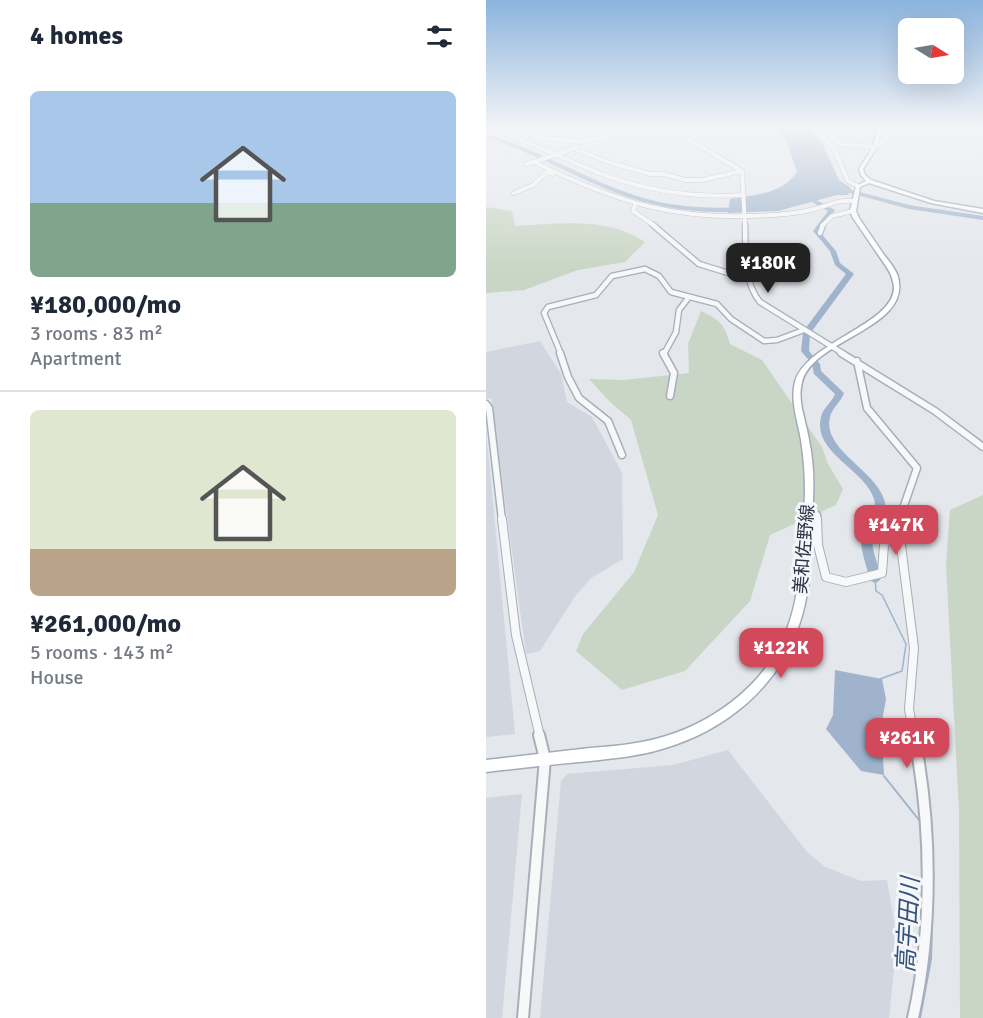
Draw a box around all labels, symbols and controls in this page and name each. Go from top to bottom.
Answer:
north arrow [898,18,964,84]
map controls [898,18,964,84]
text: 4 homes [30,20,123,52]
icon: filters [423,20,456,53]
icon: home [189,130,297,238]
pin: ¥180K [726,243,810,294]
text: ¥180K [740,250,796,275]
text: ¥180,000/mo [30,289,181,321]
text: 3 rooms · 83 m² [30,321,163,346]
text: Apartment [30,346,122,371]
icon: home [189,449,297,557]
street label: 美和佐野線 [789,503,819,595]
pin: ¥147K [854,505,938,556]
text: ¥147K [868,512,924,537]
text: ¥261,000/mo [30,608,181,640]
pin: ¥122K [739,628,823,679]
text: ¥122K [753,635,809,660]
text: 5 rooms · 143 m² [30,640,174,665]
text: House [30,665,84,690]
pin: ¥261K [865,718,949,769]
text: ¥261K [879,725,935,750]
water label: 高宇田川 [891,873,926,974]

